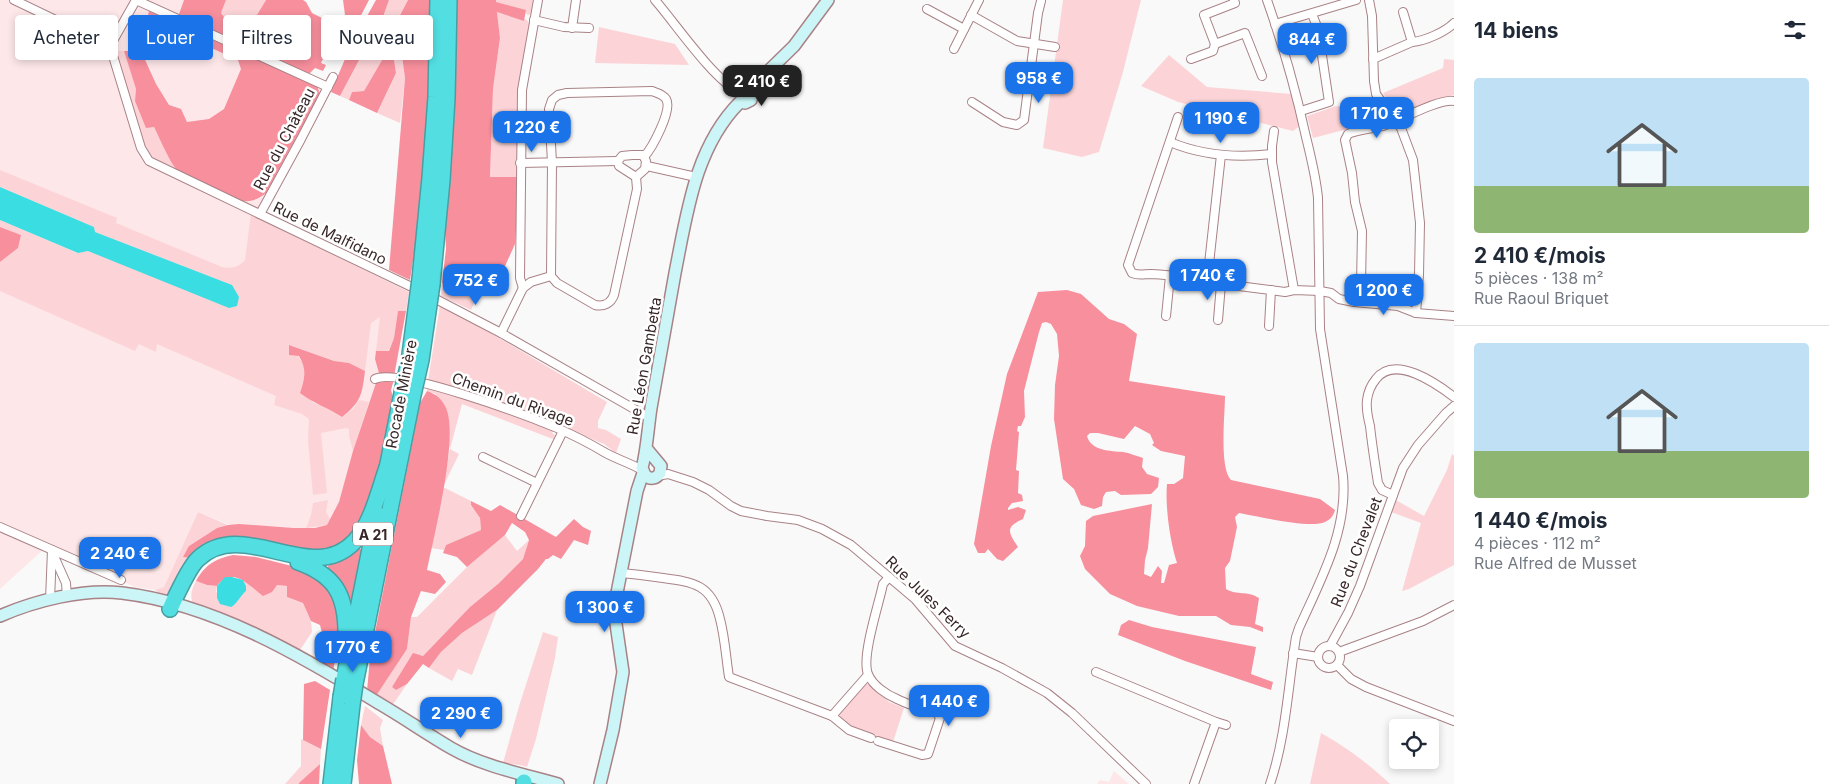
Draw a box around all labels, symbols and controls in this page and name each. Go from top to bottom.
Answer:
chip: Acheter [15,15,118,60]
chip: Louer [128,15,213,60]
chip: Filtres [223,15,311,60]
chip: Nouveau [321,15,433,60]
icon: filters [1781,16,1809,44]
text: 14 biens [1474,18,1559,43]
pin: 844 € [1277,22,1347,65]
text: 844 € [1289,29,1335,49]
pin: 958 € [1004,62,1074,104]
pin: 2 410 € [716,64,808,107]
text: 958 € [1016,68,1062,88]
text: 2 410 € [734,71,790,91]
street label: Rue du Château [249,85,319,193]
pin: 1 710 € [1331,96,1423,139]
pin: 1 190 € [1175,102,1267,144]
text: 1 710 € [1351,103,1403,123]
text: 1 190 € [1194,108,1248,128]
pin: 1 220 € [486,110,578,153]
icon: home [1597,110,1687,200]
text: 1 220 € [504,117,560,137]
street label: Rue de Malfidano [270,197,390,269]
text: 2 410 €/mois [1474,243,1606,268]
pin: 1 740 € [1162,258,1254,301]
pin: 752 € [441,264,511,306]
text: 1 740 € [1180,265,1236,285]
text: 5 pièces · 138 m² [1474,268,1604,288]
text: 752 € [454,270,498,290]
pin: 1 200 € [1338,274,1430,316]
text: 1 200 € [1355,280,1413,300]
text: Rue Raoul Briquet [1474,288,1609,308]
street label: Rue Léon Gambetta [623,296,665,436]
street label: Rocade Minière [381,338,421,450]
street label: Chemin du Rivage [449,368,577,430]
icon: home [1597,376,1687,466]
street label: Rue du Chevalet [1326,494,1386,610]
text: 1 440 €/mois [1474,508,1608,533]
road number: A 21 [353,522,393,546]
text: 4 pièces · 112 m² [1474,533,1601,553]
pin: 2 240 € [74,536,166,579]
text: 2 240 € [90,543,150,563]
street label: Rue Jules Ferry [882,552,975,643]
text: Rue Alfred de Musset [1474,553,1637,573]
pin: 1 300 € [559,590,651,633]
text: 1 300 € [576,597,634,617]
pin: 1 770 € [307,630,399,673]
text: 1 770 € [326,637,380,657]
pin: 1 440 € [903,684,995,727]
text: 1 440 € [920,691,978,711]
pin: 2 290 € [415,696,507,739]
text: 2 290 € [431,703,491,723]
map controls [1389,719,1439,769]
button: locate [1389,719,1439,769]

